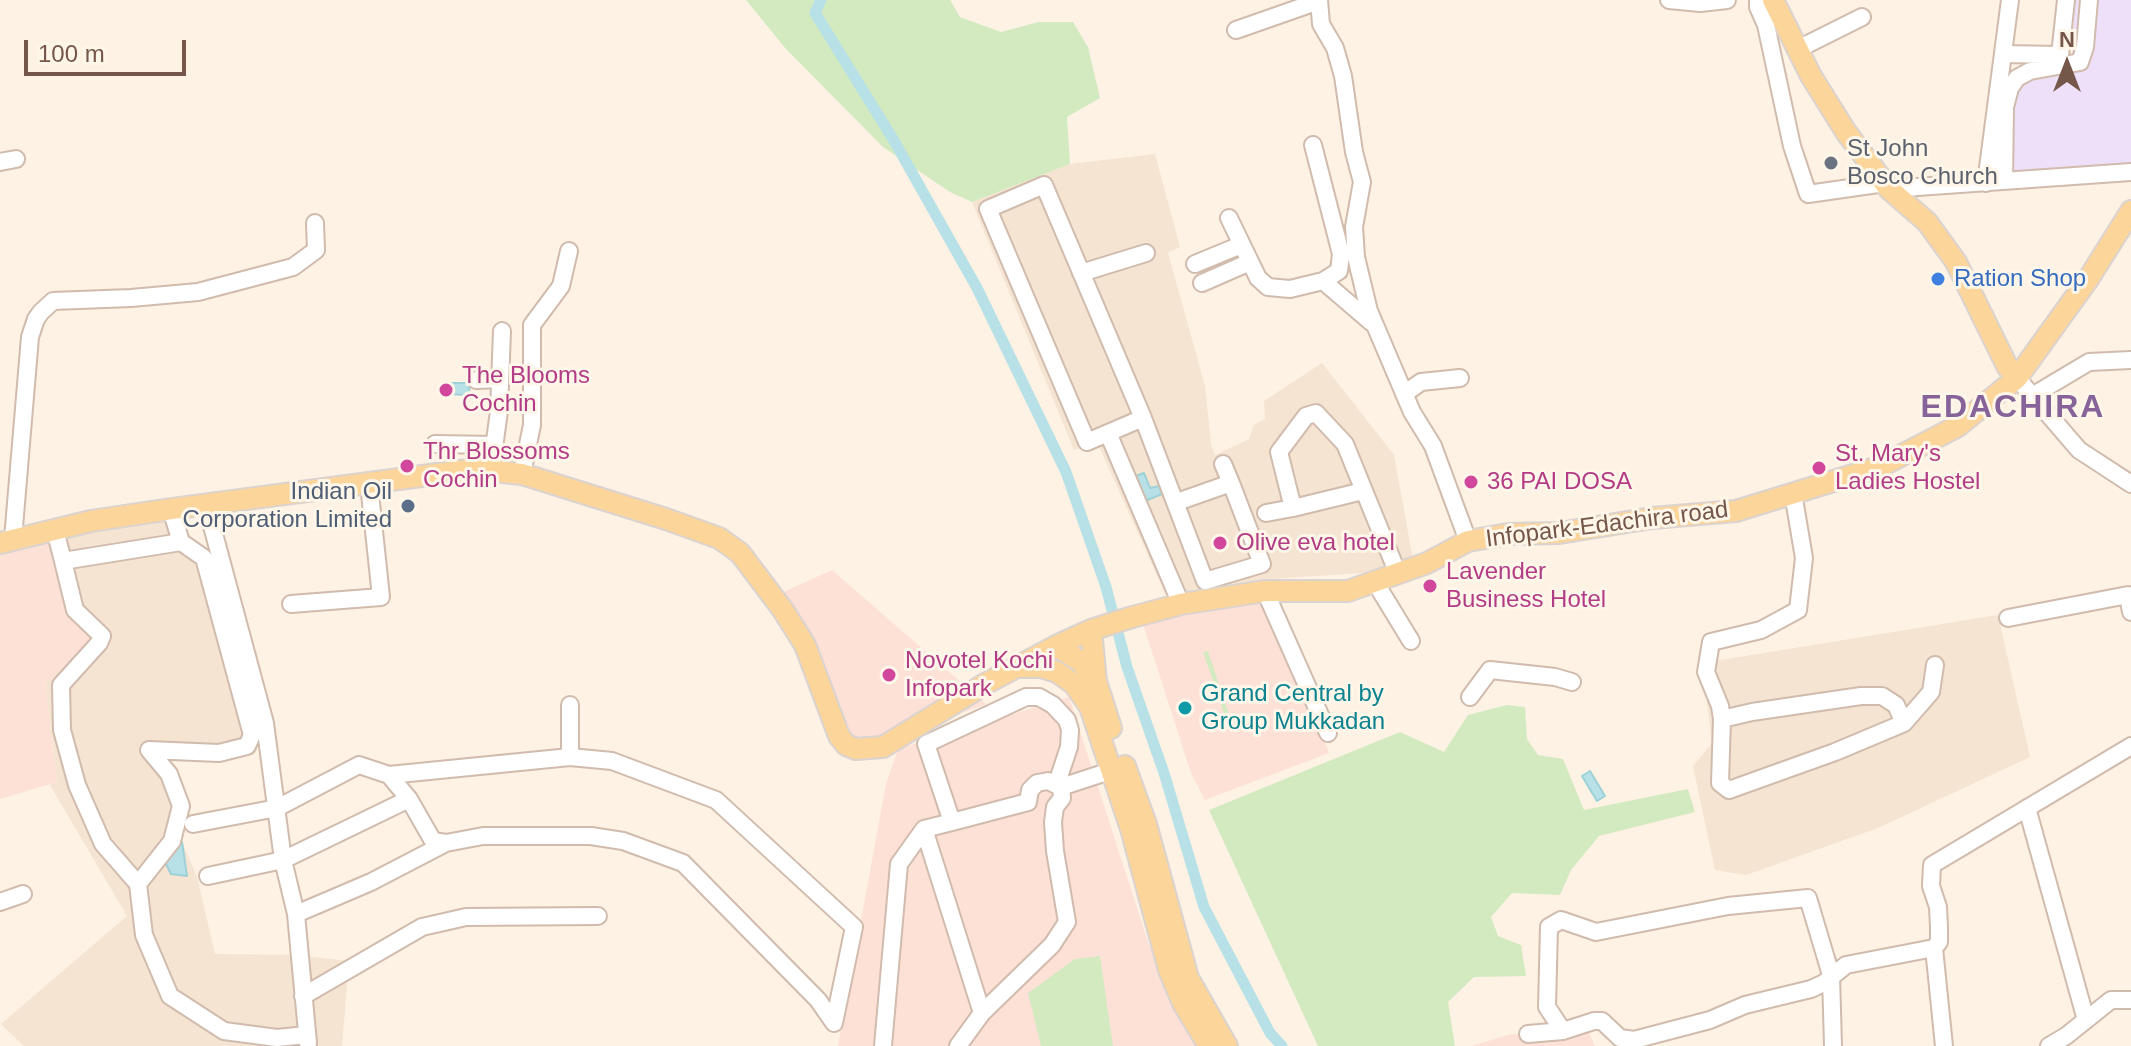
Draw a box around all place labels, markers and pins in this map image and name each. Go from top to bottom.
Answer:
place label: St John Bosco Church [1847,135,1998,191]
marker: St John Bosco Church [1822,154,1840,172]
place label: Ration Shop [1954,265,2086,293]
marker: Ration Shop [1929,270,1947,288]
place label: The Blooms Cochin [462,362,590,418]
marker: The Blooms Cochin [437,381,455,399]
place label: Thr Blossoms Cochin [423,438,570,494]
place label: St. Mary's Ladies Hostel [1835,440,1980,496]
marker: Thr Blossoms Cochin [398,457,416,475]
marker: St. Mary's Ladies Hostel [1810,459,1828,477]
place label: 36 PAI DOSA [1487,468,1632,496]
marker: 36 PAI DOSA [1462,473,1480,491]
place label: Indian Oil Corporation Limited [183,478,392,534]
marker: Indian Oil Corporation Limited [399,497,417,515]
place label: Olive eva hotel [1236,529,1395,557]
marker: Olive eva hotel [1211,534,1229,552]
place label: Lavender Business Hotel [1446,558,1606,614]
marker: Lavender Business Hotel [1421,577,1439,595]
place label: Novotel Kochi Infopark [905,647,1053,703]
marker: Novotel Kochi Infopark [880,666,898,684]
place label: Grand Central by Group Mukkadan [1201,680,1385,736]
marker: Grand Central by Group Mukkadan [1176,699,1194,717]

